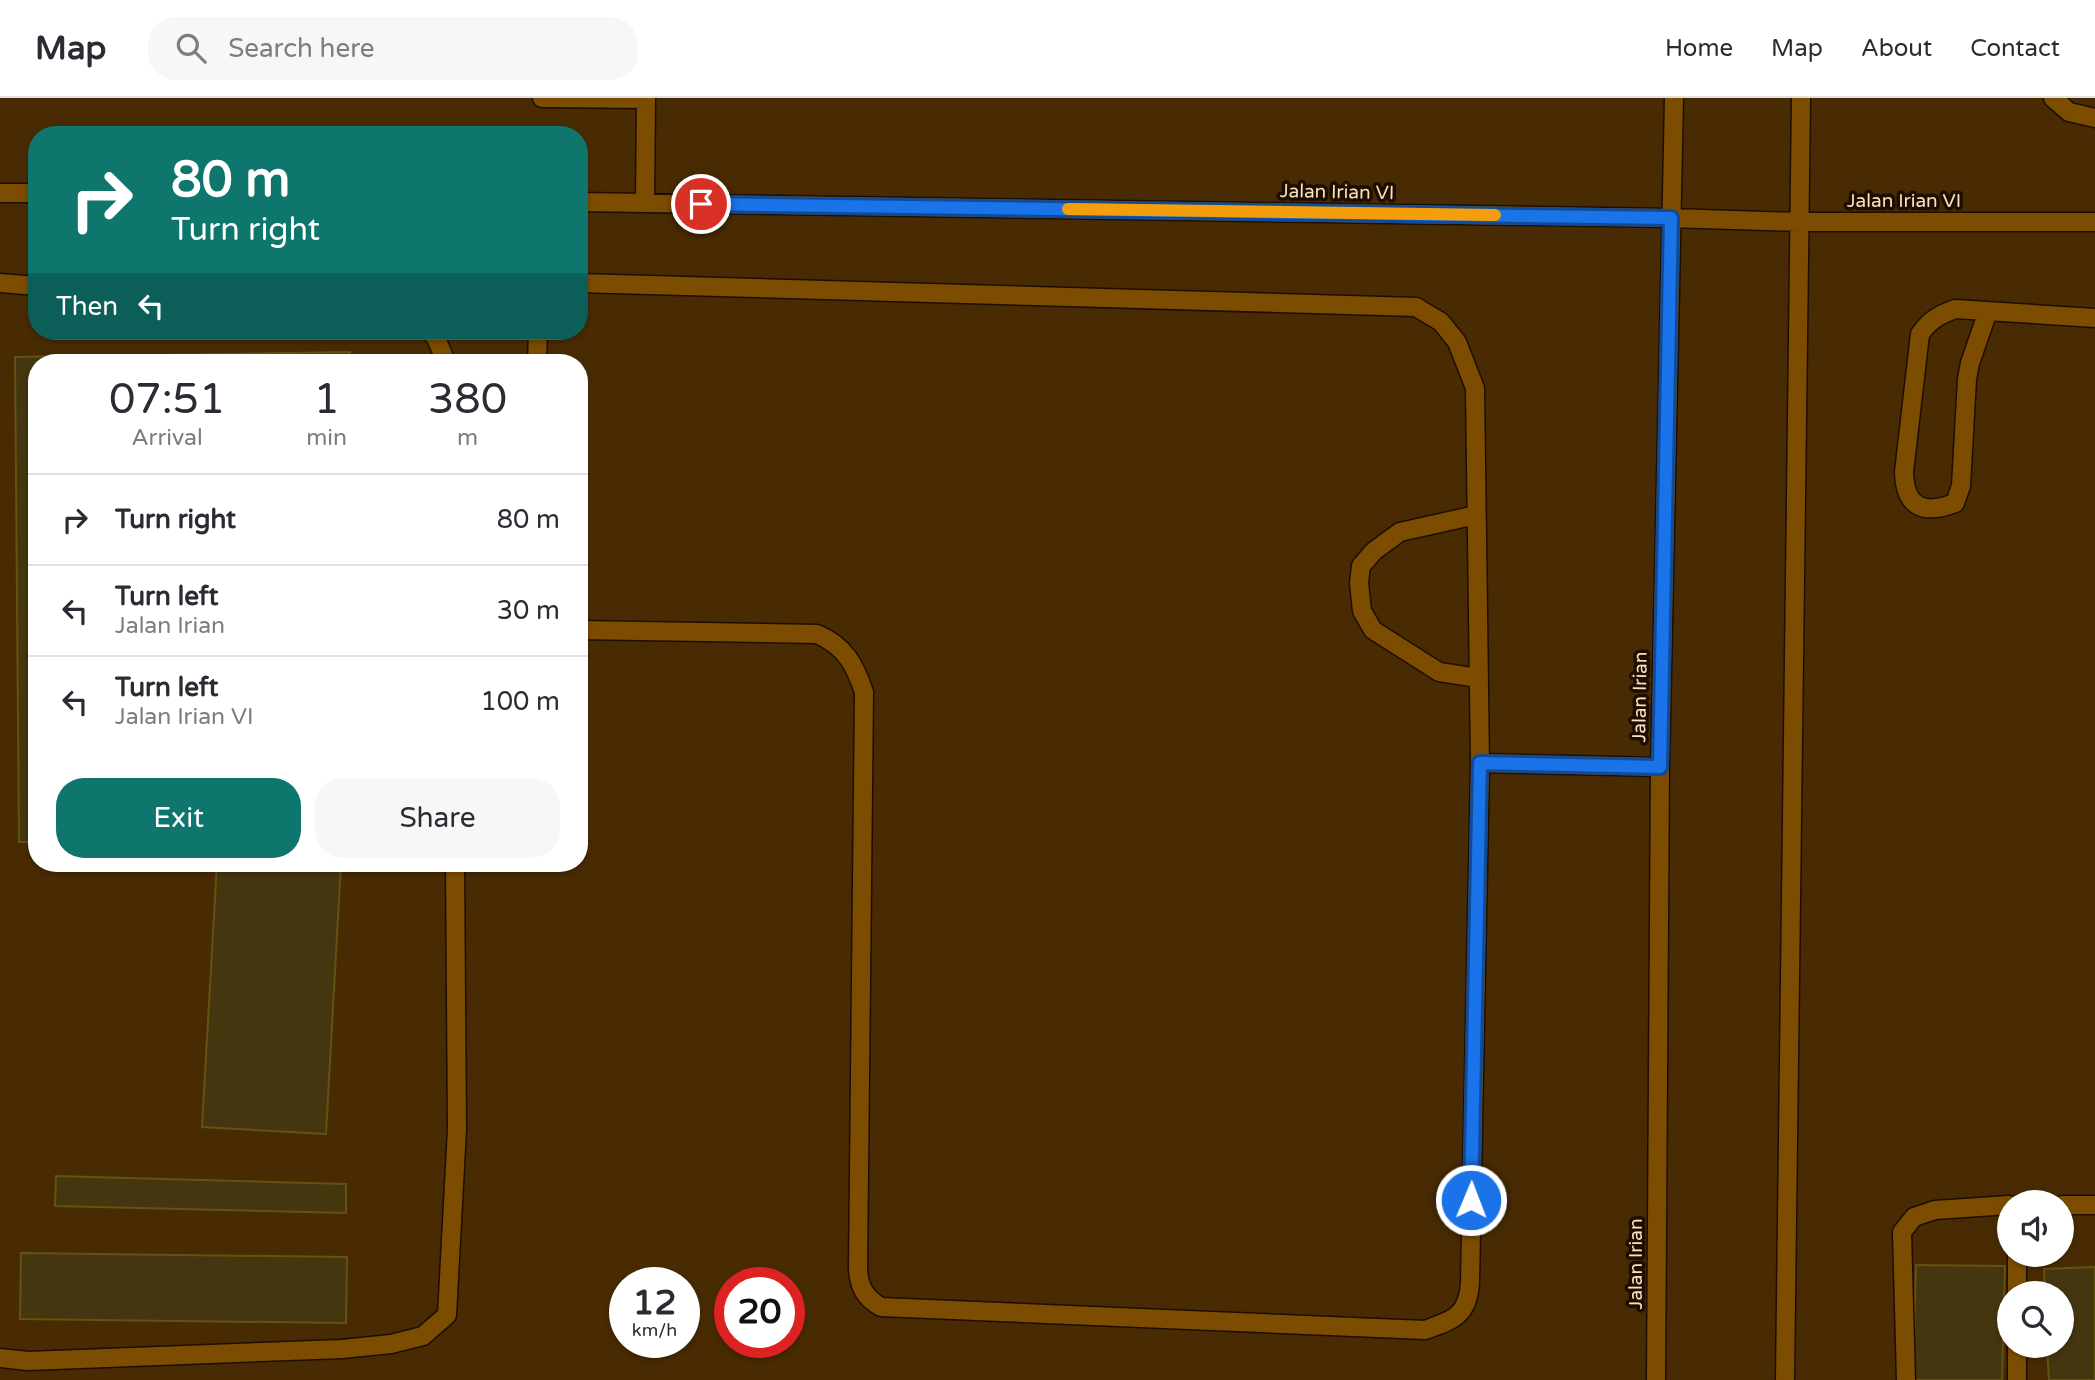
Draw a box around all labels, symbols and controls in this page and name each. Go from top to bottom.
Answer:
search box [148,17,638,80]
text: Map [35,29,106,68]
icon: search [172,29,210,67]
text: Search here [228,33,374,64]
text: Home [1665,34,1733,63]
text: Map [1771,34,1823,63]
text: About [1861,34,1932,63]
text: Contact [1970,34,2060,63]
text: 80 m [171,151,290,210]
icon: right [56,154,147,245]
pin [671,174,731,234]
street label: Jalan Irian VI [1280,180,1394,204]
icon: arrive [682,185,720,223]
street label: Jalan Irian VI [1847,190,1961,212]
text: Turn right [171,211,320,249]
icon: left [132,287,170,325]
text: Then [56,291,118,322]
text: 07:51 [109,374,225,425]
text: 1 [313,374,340,425]
text: 380 [428,374,507,425]
text: Arrival [132,424,203,452]
text: min [306,424,347,452]
text: m [457,424,478,452]
icon: right [56,501,94,539]
text: Turn right [115,504,236,535]
text: 80 m [497,504,560,535]
text: Turn left [115,581,218,612]
icon: left [56,592,94,630]
text: 30 m [497,595,560,626]
text: Jalan Irian [115,612,225,640]
street label: Jalan Irian [1628,651,1652,743]
text: Turn left [115,672,218,703]
icon: left [56,683,94,721]
text: 100 m [480,686,560,717]
text: Jalan Irian VI [115,703,254,731]
button: Exit [56,778,301,858]
button: Share [315,778,560,858]
position arrow [1434,1163,1508,1237]
map controls [1997,1190,2074,1358]
button: sound [1997,1190,2074,1267]
street label: Jalan Irian [1625,1219,1647,1309]
speed limit sign: 20 [714,1267,805,1358]
button: search [1997,1281,2074,1358]
text: 12 [633,1282,676,1324]
text: km/h [632,1319,677,1341]

